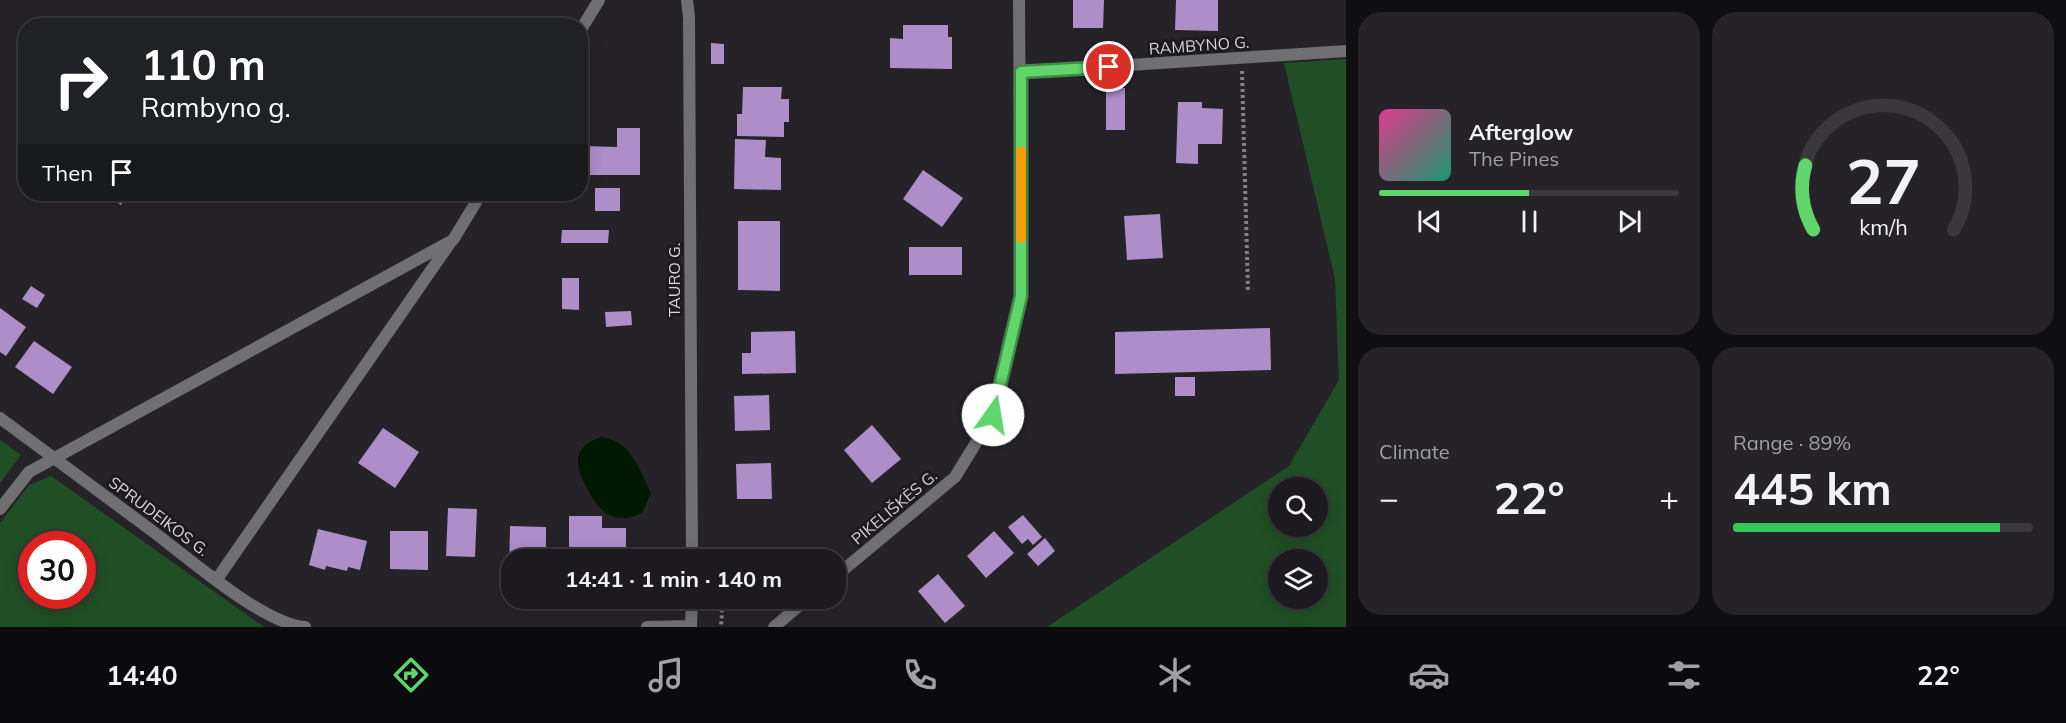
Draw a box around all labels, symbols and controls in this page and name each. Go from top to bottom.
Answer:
street label: RAMBYNO G. [1148,32,1250,58]
text: 110 m [141,38,266,91]
pin [1083,41,1134,92]
icon: right [42,42,120,120]
icon: arrive [1092,50,1125,83]
text: Rambyno g. [141,90,291,124]
text: Afterglow [1469,118,1573,146]
text: 27 [1846,142,1920,221]
text: The Pines [1469,146,1559,171]
icon: arrive [105,156,138,189]
text: Then [42,159,93,187]
icon: previous [1413,205,1446,238]
icon: pause [1513,205,1546,238]
icon: next [1613,205,1646,238]
text: km/h [1859,214,1907,241]
street label: TAURO G. [664,243,684,317]
position arrow [961,383,1025,447]
text: Range · 89% [1733,430,1851,455]
text: Climate [1379,439,1450,464]
text: 445 km [1733,460,1892,516]
street label: PIKELIŠKĖS G. [847,465,941,549]
text: 22° [1493,469,1565,525]
street label: SPRUDEIKOS G. [105,472,213,560]
map controls [1268,477,1328,609]
button: search [1268,477,1328,537]
text: − [1379,477,1399,518]
text: + [1659,477,1679,518]
speed limit sign: 30 [18,531,96,609]
button: layers [1268,549,1328,609]
text: 14:41 · 1 min · 140 m [565,565,782,593]
icon: directions [390,654,432,696]
icon: music [645,654,687,696]
icon: phone [899,654,941,696]
icon: climate [1154,654,1196,696]
icon: car [1408,654,1450,696]
icon: filters [1663,654,1705,696]
text: 14:40 [106,658,178,692]
text: 22° [1917,658,1960,692]

